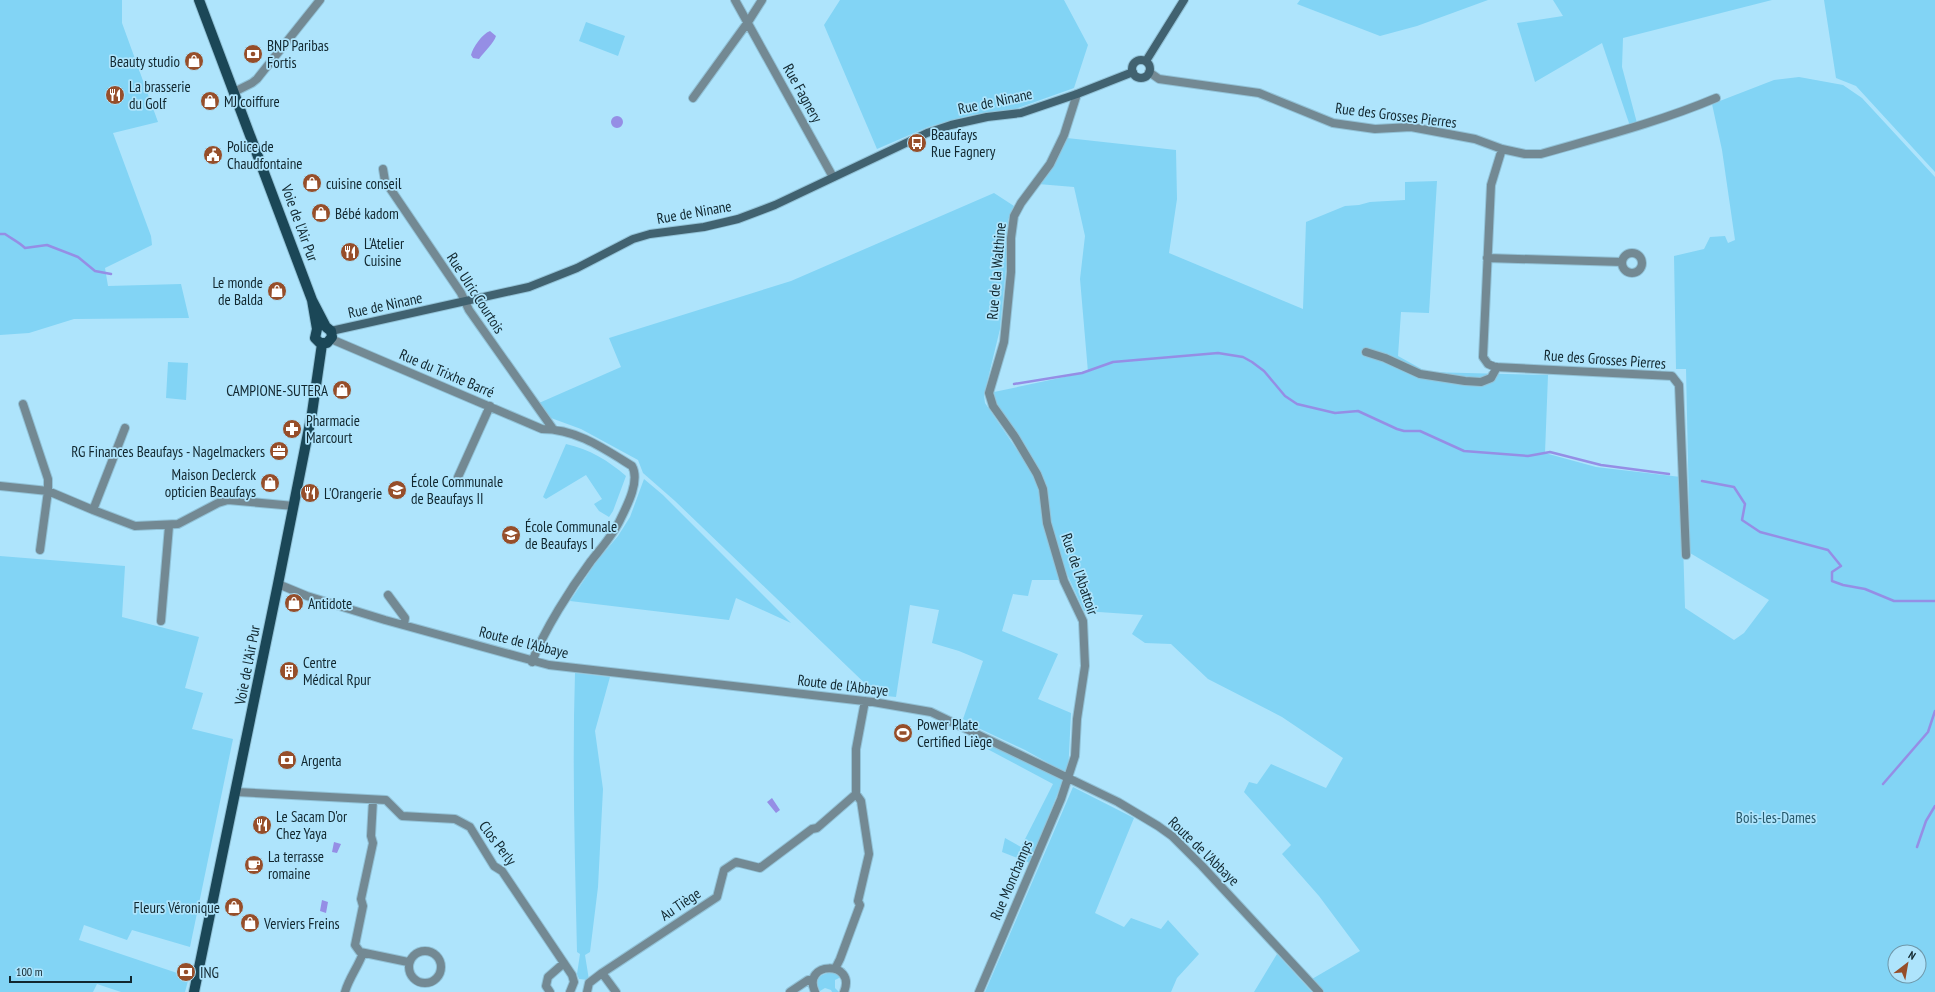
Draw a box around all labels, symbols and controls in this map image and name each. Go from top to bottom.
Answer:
place label: BNP Paribas Fortis [267,36,329,72]
bank icon: BNP Paribas Fortis [242,43,264,65]
shop icon: Beauty studio [183,50,205,72]
place label: Beauty studio [110,52,180,71]
street label: Rue Fagnery [779,60,827,126]
place label: La brasserie du Golf [129,77,191,113]
restaurant icon: La brasserie du Golf [104,84,126,106]
street label: Rue de Ninane [956,84,1034,118]
shop icon: MJ coiffure [199,90,221,112]
place label: MJ coiffure [224,92,280,111]
street label: Rue des Grosses Pierres [1334,98,1458,132]
place label: Beaufays Rue Fagnery [931,125,996,161]
bus stop icon: Beaufays Rue Fagnery [906,132,928,154]
place label: Police de Chaudfontaine [227,137,302,173]
public building icon: Police de Chaudfontaine [202,144,224,166]
shop icon: cuisine conseil [301,172,323,194]
place label: cuisine conseil [326,174,402,193]
street label: Voie de l'Air Pur [277,181,323,265]
street label: Rue de Ninane [655,196,733,228]
shop icon: Bébé kadom [310,202,332,224]
place label: Bébé kadom [335,204,399,223]
street label: Rue de la Walthine [982,222,1010,320]
place label: L'Atelier Cuisine [364,234,405,270]
restaurant icon: L'Atelier Cuisine [339,241,361,263]
street label: Rue Ulric Courtois [443,249,509,337]
place label: Le monde de Balda [213,273,263,309]
shop icon: Le monde de Balda [266,280,288,302]
street label: Rue de Ninane [346,288,424,322]
street label: Rue du Trixhe Barré [397,344,497,402]
street label: Rue des Grosses Pierres [1543,345,1667,373]
shop icon: CAMPIONE-SUTERA [331,379,353,401]
place label: CAMPIONE-SUTERA [226,381,329,400]
place label: Pharmacie Marcourt [306,411,360,447]
pharmacy icon: Pharmacie Marcourt [281,418,303,440]
office icon: RG Finances Beaufays - Nagelmackers [268,440,290,462]
place label: RG Finances Beaufays - Nagelmackers [71,442,265,461]
place label: Maison Declerck opticien Beaufays [165,465,256,501]
shop icon: Maison Declerck opticien Beaufays [259,472,281,494]
place label: École Communale de Beaufays II [411,472,503,508]
school or university icon: École Communale de Beaufays II [386,479,408,501]
restaurant icon: L'Orangerie [299,482,321,504]
place label: L'Orangerie [324,484,382,503]
place label: École Communale de Beaufays I [525,517,617,553]
school or university icon: École Communale de Beaufays I [500,524,522,546]
street label: Rue de l'Abattoir [1057,531,1103,618]
shop icon: Antidote [283,592,305,614]
place label: Antidote [308,594,352,613]
street label: Route de l'Abbaye [477,622,571,662]
street label: Voie de l'Air Pur [230,623,264,707]
place label: Centre Médical Rpur [303,653,372,689]
building icon: Centre Médical Rpur [278,660,300,682]
street label: Route de l'Abbaye [796,670,890,700]
place label: Power Plate Certified Liège [917,715,992,751]
sports icon: Power Plate Certified Liège [892,722,914,744]
bank icon: Argenta [276,749,298,771]
place label: Argenta [301,751,342,770]
place label: Le Sacam D'or Chez Yaya [276,807,348,843]
park label: Bois-les-Dames [1736,808,1816,827]
street label: Route de l'Abbaye [1164,812,1244,890]
restaurant icon: Le Sacam D'or Chez Yaya [251,814,273,836]
street label: Clos Perly [475,817,521,869]
street label: Rue Monchamps [986,837,1036,923]
place label: La terrasse romaine [268,847,324,883]
cafe icon: La terrasse romaine [243,854,265,876]
street label: Au Tiège [656,884,704,924]
shop icon: Fleurs Véronique [223,896,245,918]
place label: Fleurs Véronique [134,898,220,917]
shop icon: Verviers Freins [239,912,261,934]
place label: Verviers Freins [263,914,340,933]
north arrow [1887,944,1927,984]
text: N [1906,948,1918,963]
scale bar [10,958,131,984]
bank icon: ING [175,961,197,983]
place label: ING [200,963,219,982]
text: 100 m [16,964,43,979]

